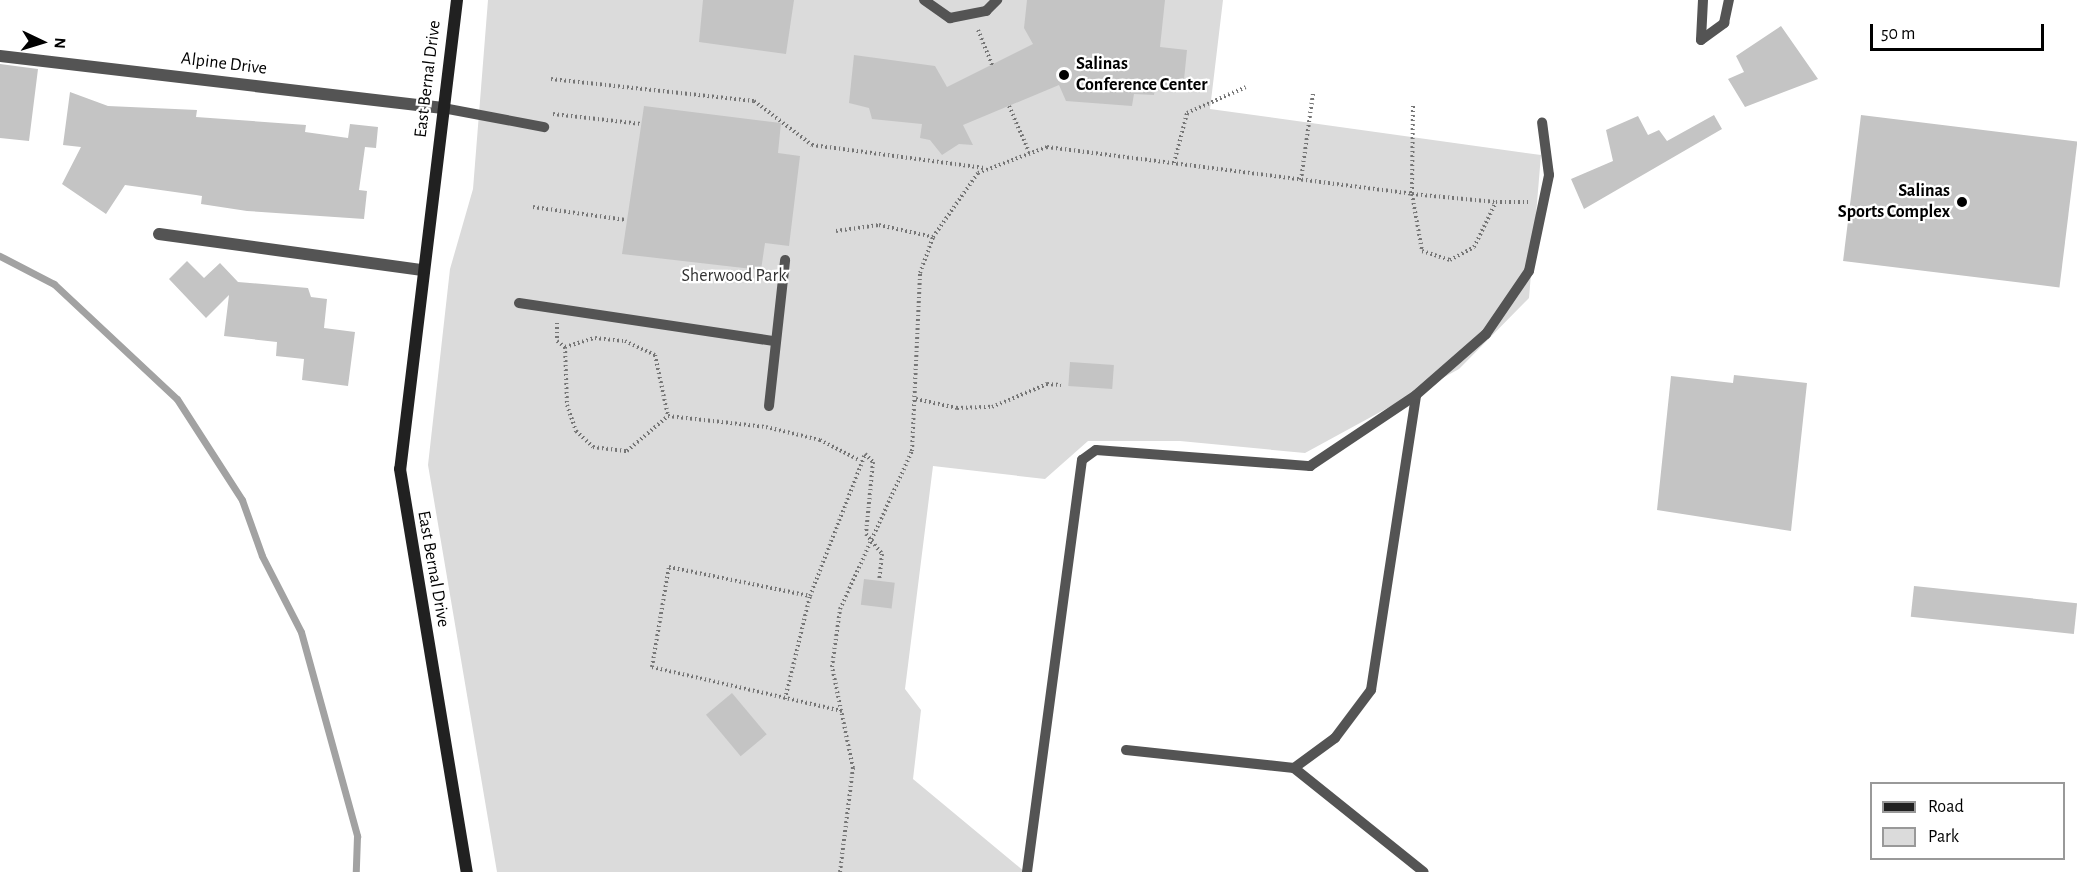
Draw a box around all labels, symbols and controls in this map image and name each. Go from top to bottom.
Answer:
north arrow [12,12,72,72]
scale bar [1873,12,2047,50]
street label: East Bernal Drive [410,19,446,139]
text: 50 m [1881,25,1915,43]
text: N [52,37,68,49]
street label: Alpine Drive [180,48,268,80]
place label: Salinas Conference Center [1076,54,1208,97]
marker: Salinas Conference Center [1057,68,1071,82]
place label: Salinas Sports Complex [1838,181,1950,224]
marker: Salinas Sports Complex [1955,195,1969,209]
park label: Sherwood Park [682,265,786,287]
street label: East Bernal Drive [412,509,454,629]
legend [1870,782,2065,860]
text: Road [1928,798,1964,816]
text: Park [1928,828,1959,846]

